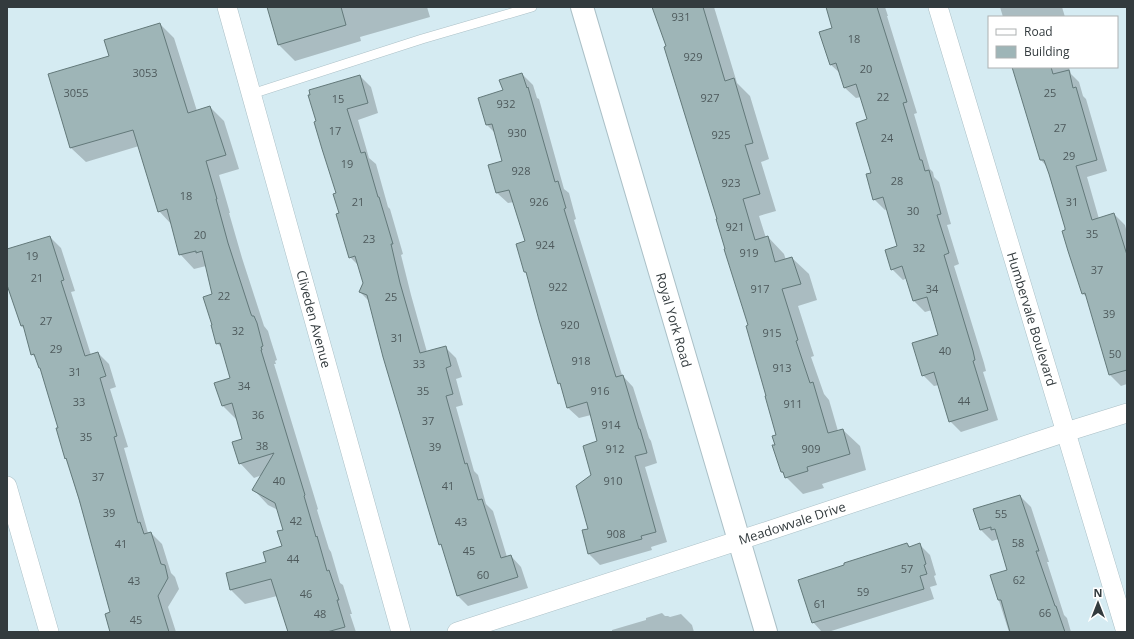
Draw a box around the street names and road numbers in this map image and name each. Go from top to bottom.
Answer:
street label: Humbervale Boulevard [1003,250,1061,388]
street label: Cliveden Avenue [292,268,336,370]
street label: Royal York Road [652,270,696,370]
street label: Meadowvale Drive [736,497,848,549]

